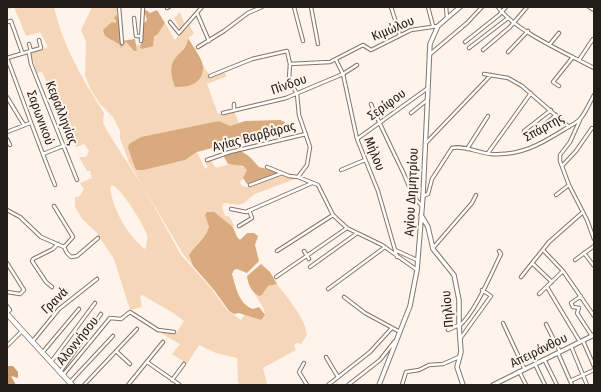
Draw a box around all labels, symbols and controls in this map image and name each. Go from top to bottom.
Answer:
street label: Κιμώλου [369,13,417,45]
street label: Πίνδου [269,72,309,98]
street label: Κεφαλληνίας [42,79,80,147]
street label: Σερίφου [365,86,409,124]
street label: Σαρωνικού [23,89,57,147]
street label: Σπάρτης [521,111,567,145]
street label: Αγίας Βαρβάρας [211,118,297,156]
street label: Μήλου [360,135,388,173]
street label: Αγίου Δημητρίου [402,147,422,237]
street label: Γρανά [38,285,72,317]
street label: Πηλίου [439,290,457,328]
street label: Αλοννήσου [54,314,102,368]
street label: Απειράνθου [508,330,570,372]

